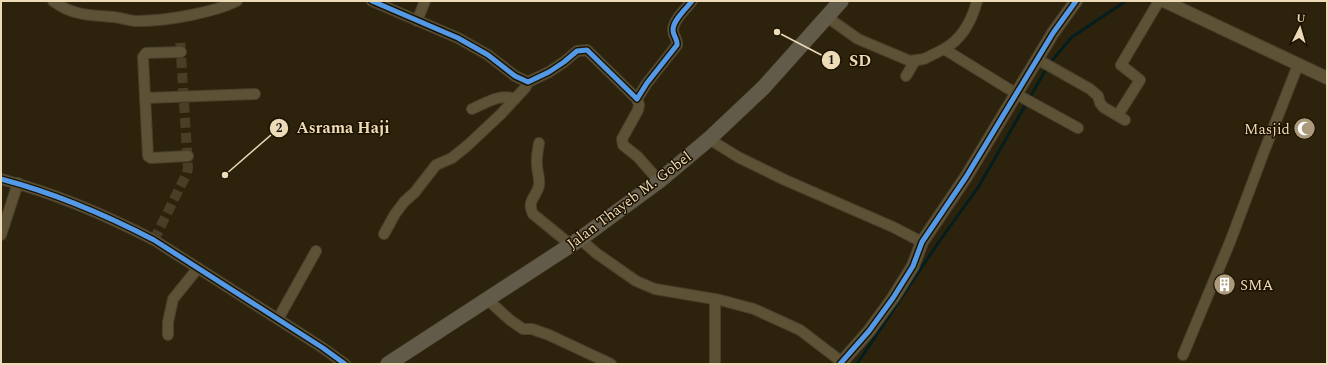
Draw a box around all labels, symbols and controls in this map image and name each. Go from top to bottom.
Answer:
north arrow [1280,8,1320,48]
text: U [1295,10,1306,27]
callout: SD [821,46,879,74]
text: SD [849,49,871,73]
text: 1 [828,51,834,70]
callout: Asrama Haji [269,114,398,142]
text: Asrama Haji [296,116,390,140]
mosque icon: Masjid [1292,116,1318,142]
place label: Masjid [1244,118,1290,141]
text: 2 [276,119,283,138]
street label: Jalan Thayeb M. Gobel [562,146,697,255]
building icon: SMA [1211,272,1237,298]
place label: SMA [1240,274,1274,297]

